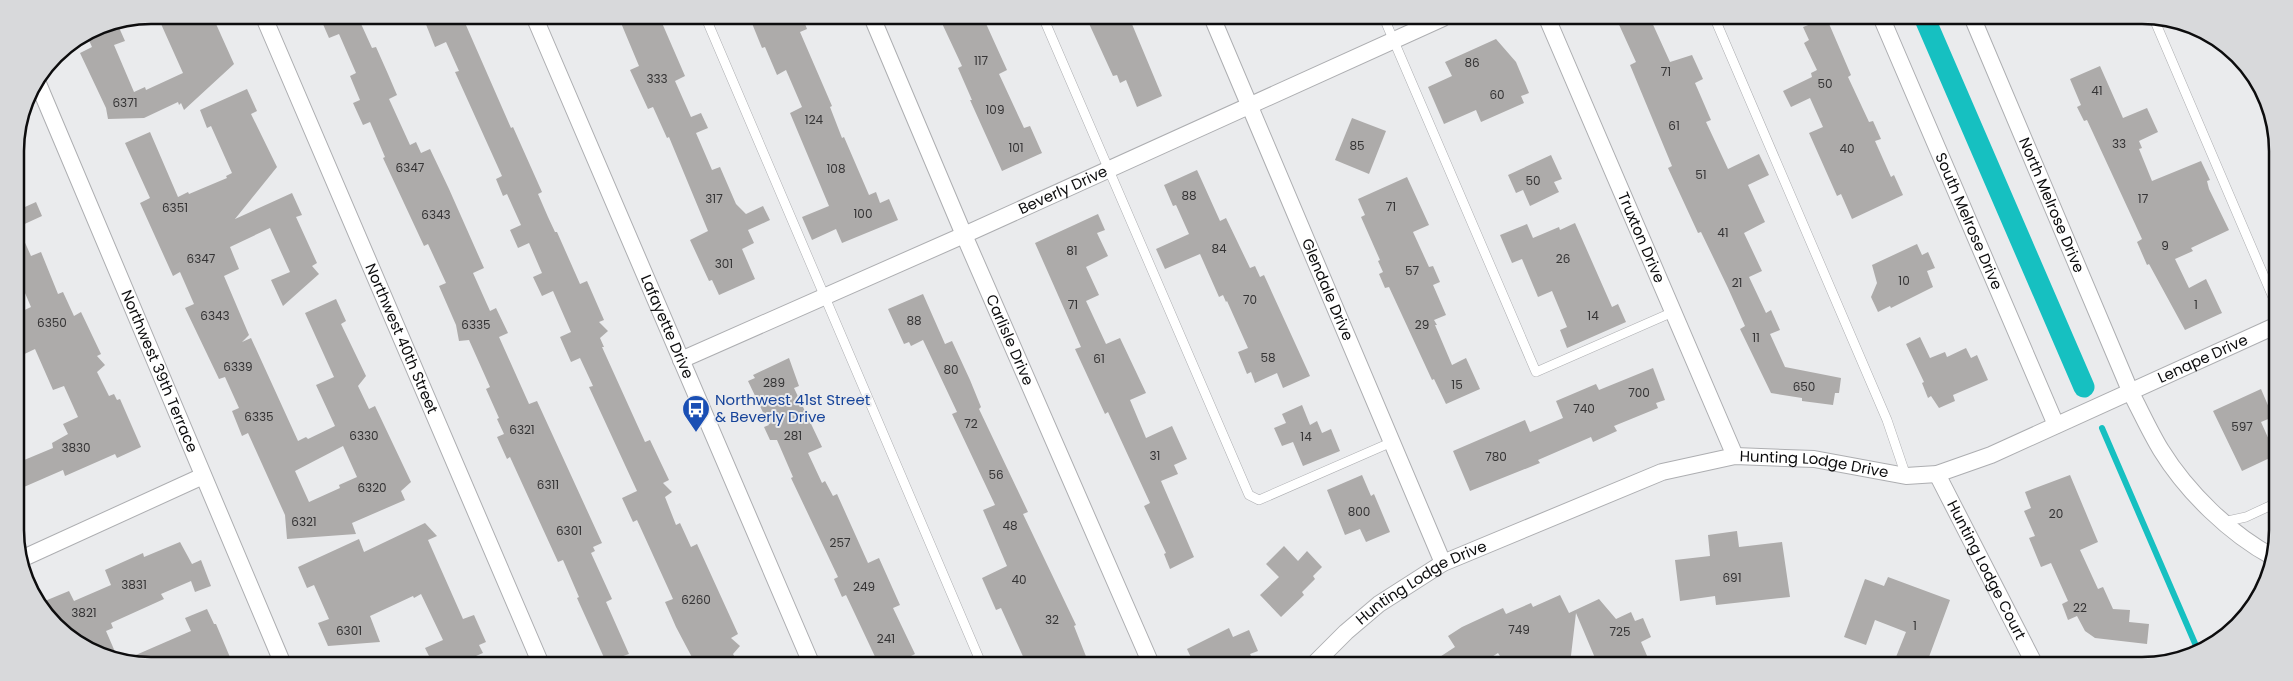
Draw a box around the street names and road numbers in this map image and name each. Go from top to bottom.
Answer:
street label: North Melrose Drive [2014,134,2090,276]
street label: South Melrose Drive [1930,149,2008,293]
street label: Beverly Drive [1015,160,1111,219]
street label: Truxton Drive [1613,189,1670,286]
street label: Glendale Drive [1297,235,1359,344]
street label: Northwest 40th Street [361,260,443,417]
street label: Lafayette Drive [636,271,699,382]
street label: Northwest 39th Terrace [116,287,203,455]
street label: Carlisle Drive [981,291,1039,388]
street label: Lenape Drive [2154,329,2251,388]
street label: Hunting Lodge Drive [1739,445,1890,483]
street label: Hunting Lodge Court [1942,496,2031,643]
street label: Hunting Lodge Drive [1351,535,1490,629]

